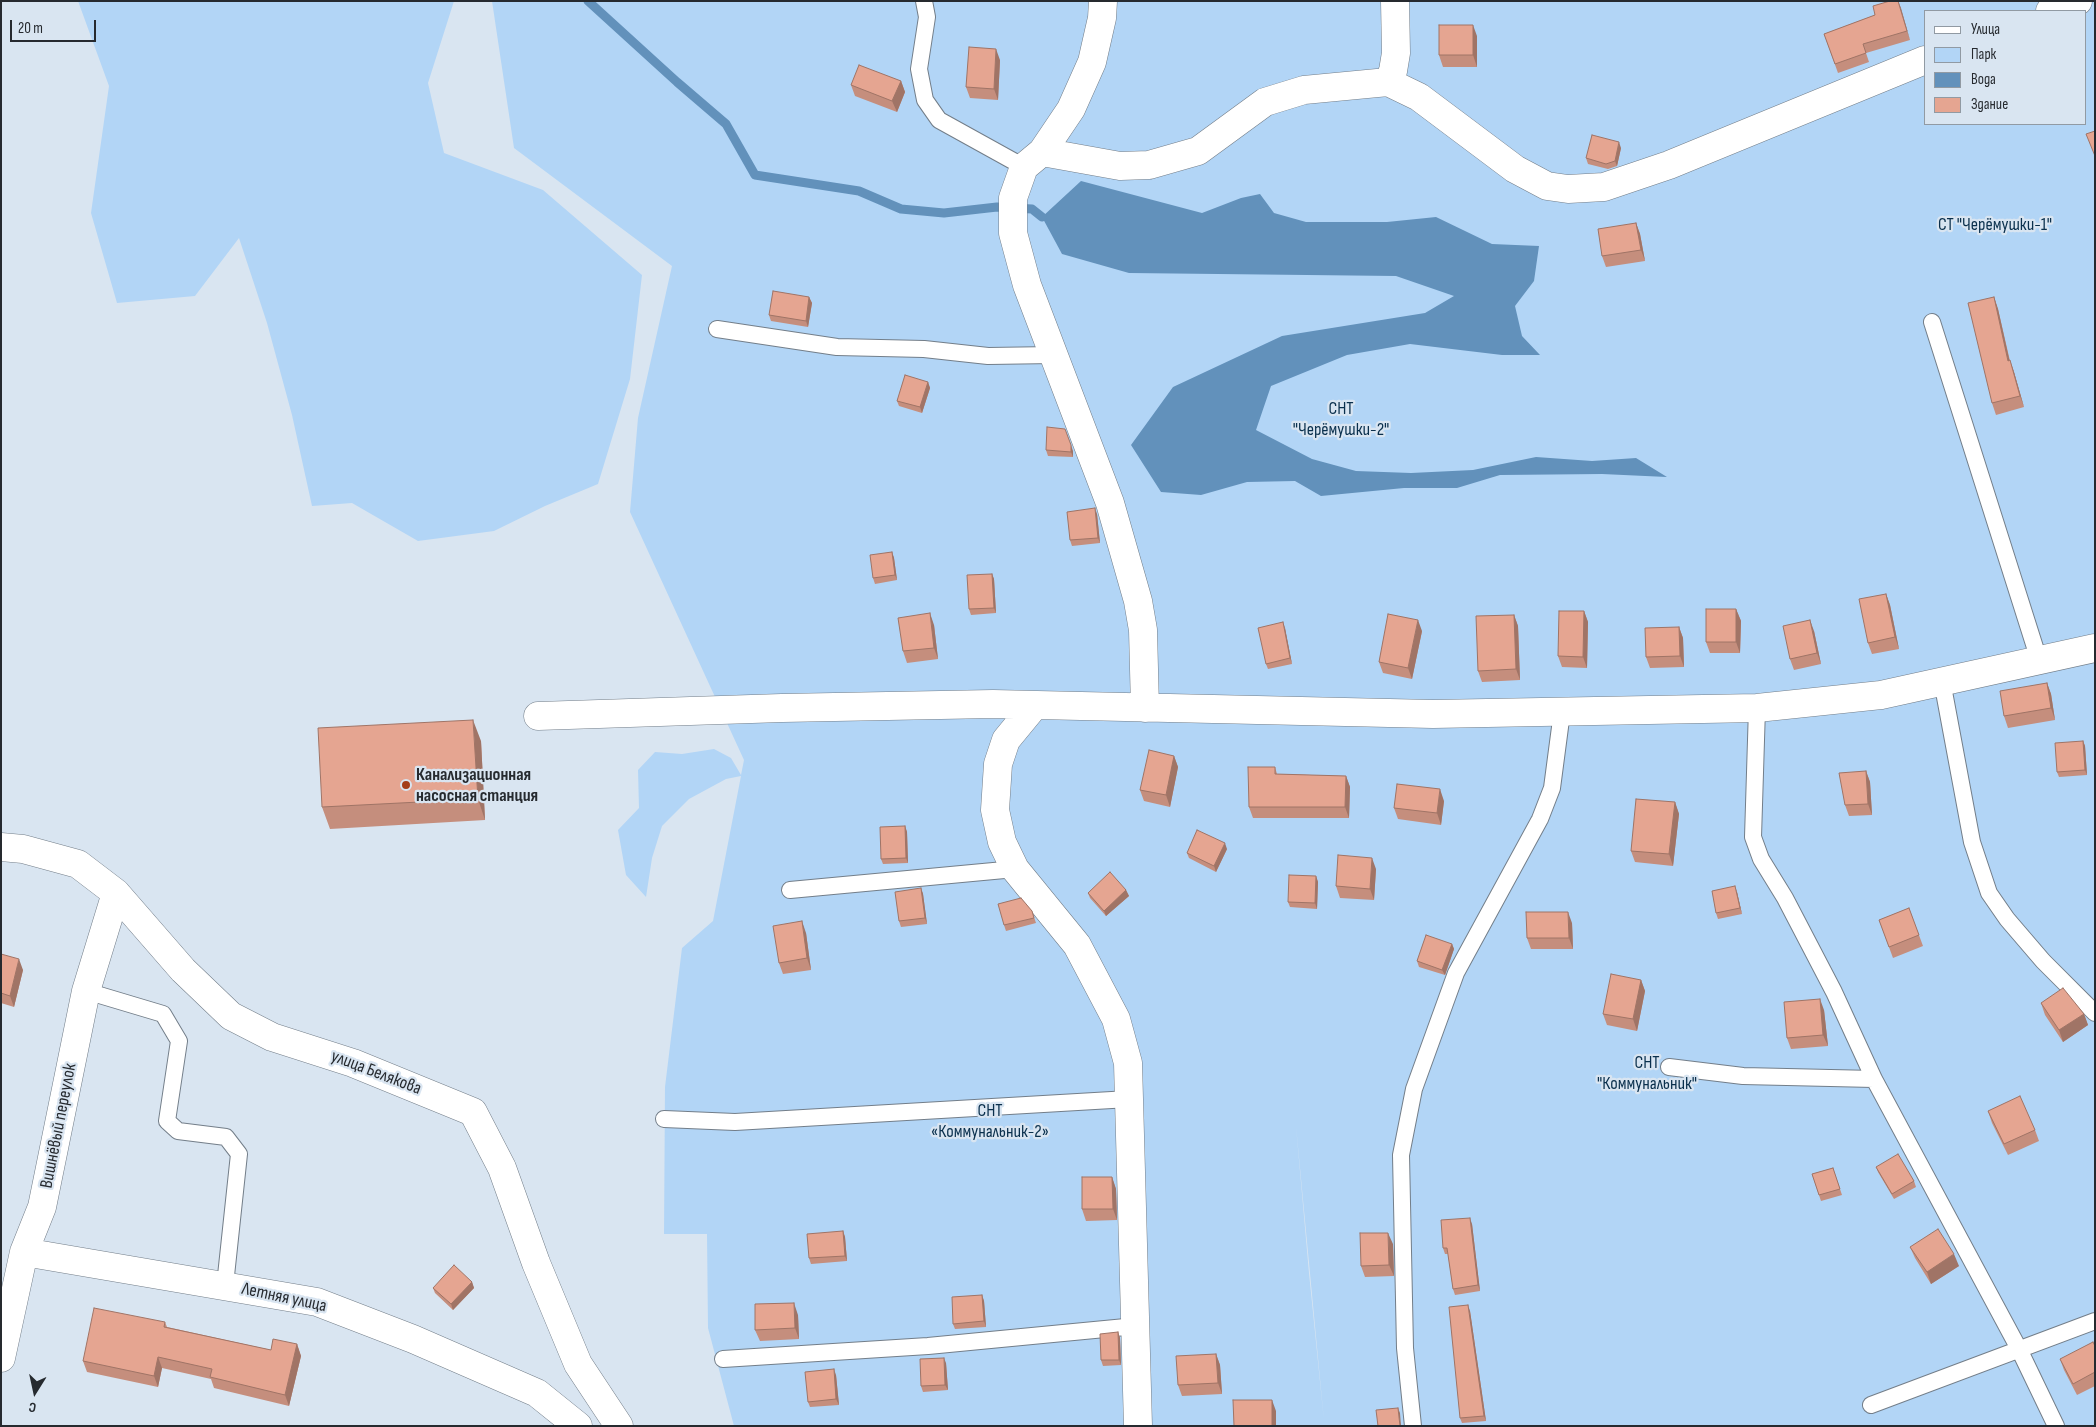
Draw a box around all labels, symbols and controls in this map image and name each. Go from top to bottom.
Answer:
scale bar [12,10,99,42]
legend [1924,10,2086,125]
text: 20 m [18,19,43,38]
text: Улица [1971,20,2000,39]
text: Парк [1971,45,1996,64]
text: Вода [1971,70,1996,89]
text: Здание [1971,95,2008,114]
park label: СТ "Черёмушки-1" [1938,214,2052,236]
park label: СНТ "Черёмушки-2" [1293,398,1389,440]
place label: Канализационная насосная станция [416,764,538,806]
marker: Канализационная насосная станция [400,779,412,791]
street label: улица Белякова [328,1046,424,1100]
park label: СНТ "Коммунальник" [1597,1052,1697,1094]
street label: Вишнёвый переулок [36,1062,82,1190]
park label: СНТ «Коммунальник-2» [931,1100,1049,1142]
street label: Летняя улица [240,1278,328,1318]
north arrow [10,1367,60,1417]
text: С [27,1398,37,1416]

